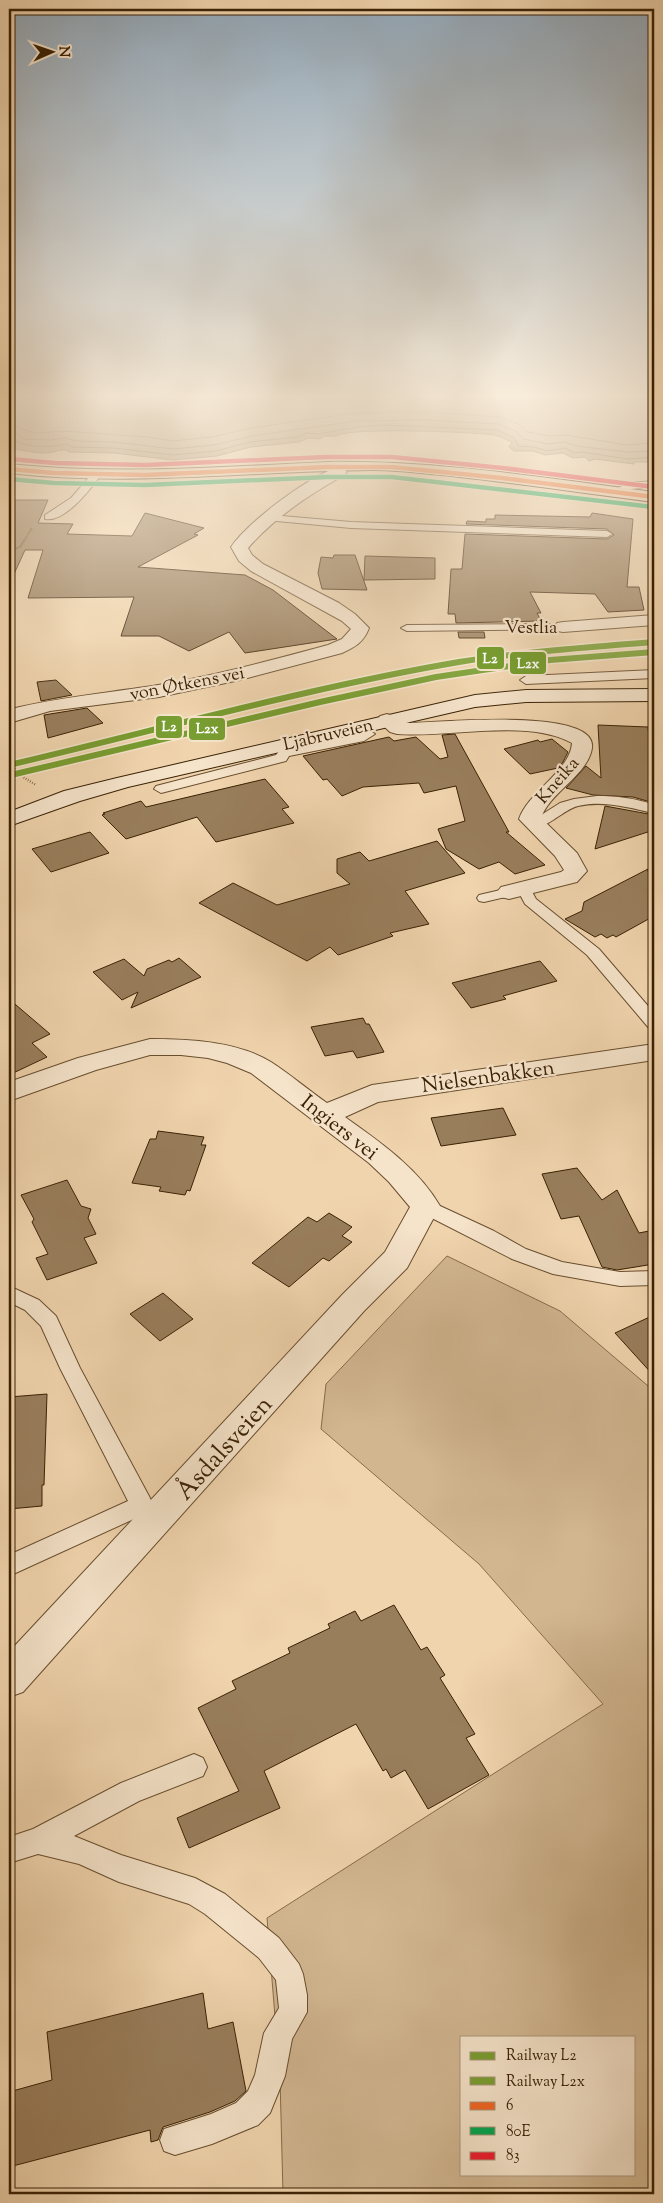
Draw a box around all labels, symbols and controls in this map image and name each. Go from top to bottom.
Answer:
north arrow [28,28,78,78]
text: N [53,46,73,58]
street label: Vestlia [505,616,557,642]
line badge: L2 [476,646,505,670]
text: L2 [483,650,498,670]
line badge: L2x [509,651,547,675]
text: L2x [517,655,540,675]
street label: von Øtkens vei [128,661,247,709]
street label: Ljabruveien [281,713,377,759]
line badge: L2 [155,715,183,739]
line badge: L2x [188,717,226,741]
text: L2 [162,718,177,738]
text: L2x [196,720,219,740]
street label: Kneika [531,752,586,811]
street label: Nielsenbakken [420,1054,557,1102]
street label: Ingiers vei [293,1089,384,1169]
street label: Åsdalsveien [168,1389,282,1509]
legend [460,2036,636,2176]
text: Railway L2 [506,2046,577,2067]
text: Railway L2x [506,2072,585,2093]
text: 6 [506,2096,513,2117]
text: 80E [506,2122,531,2143]
text: 83 [506,2146,520,2167]

